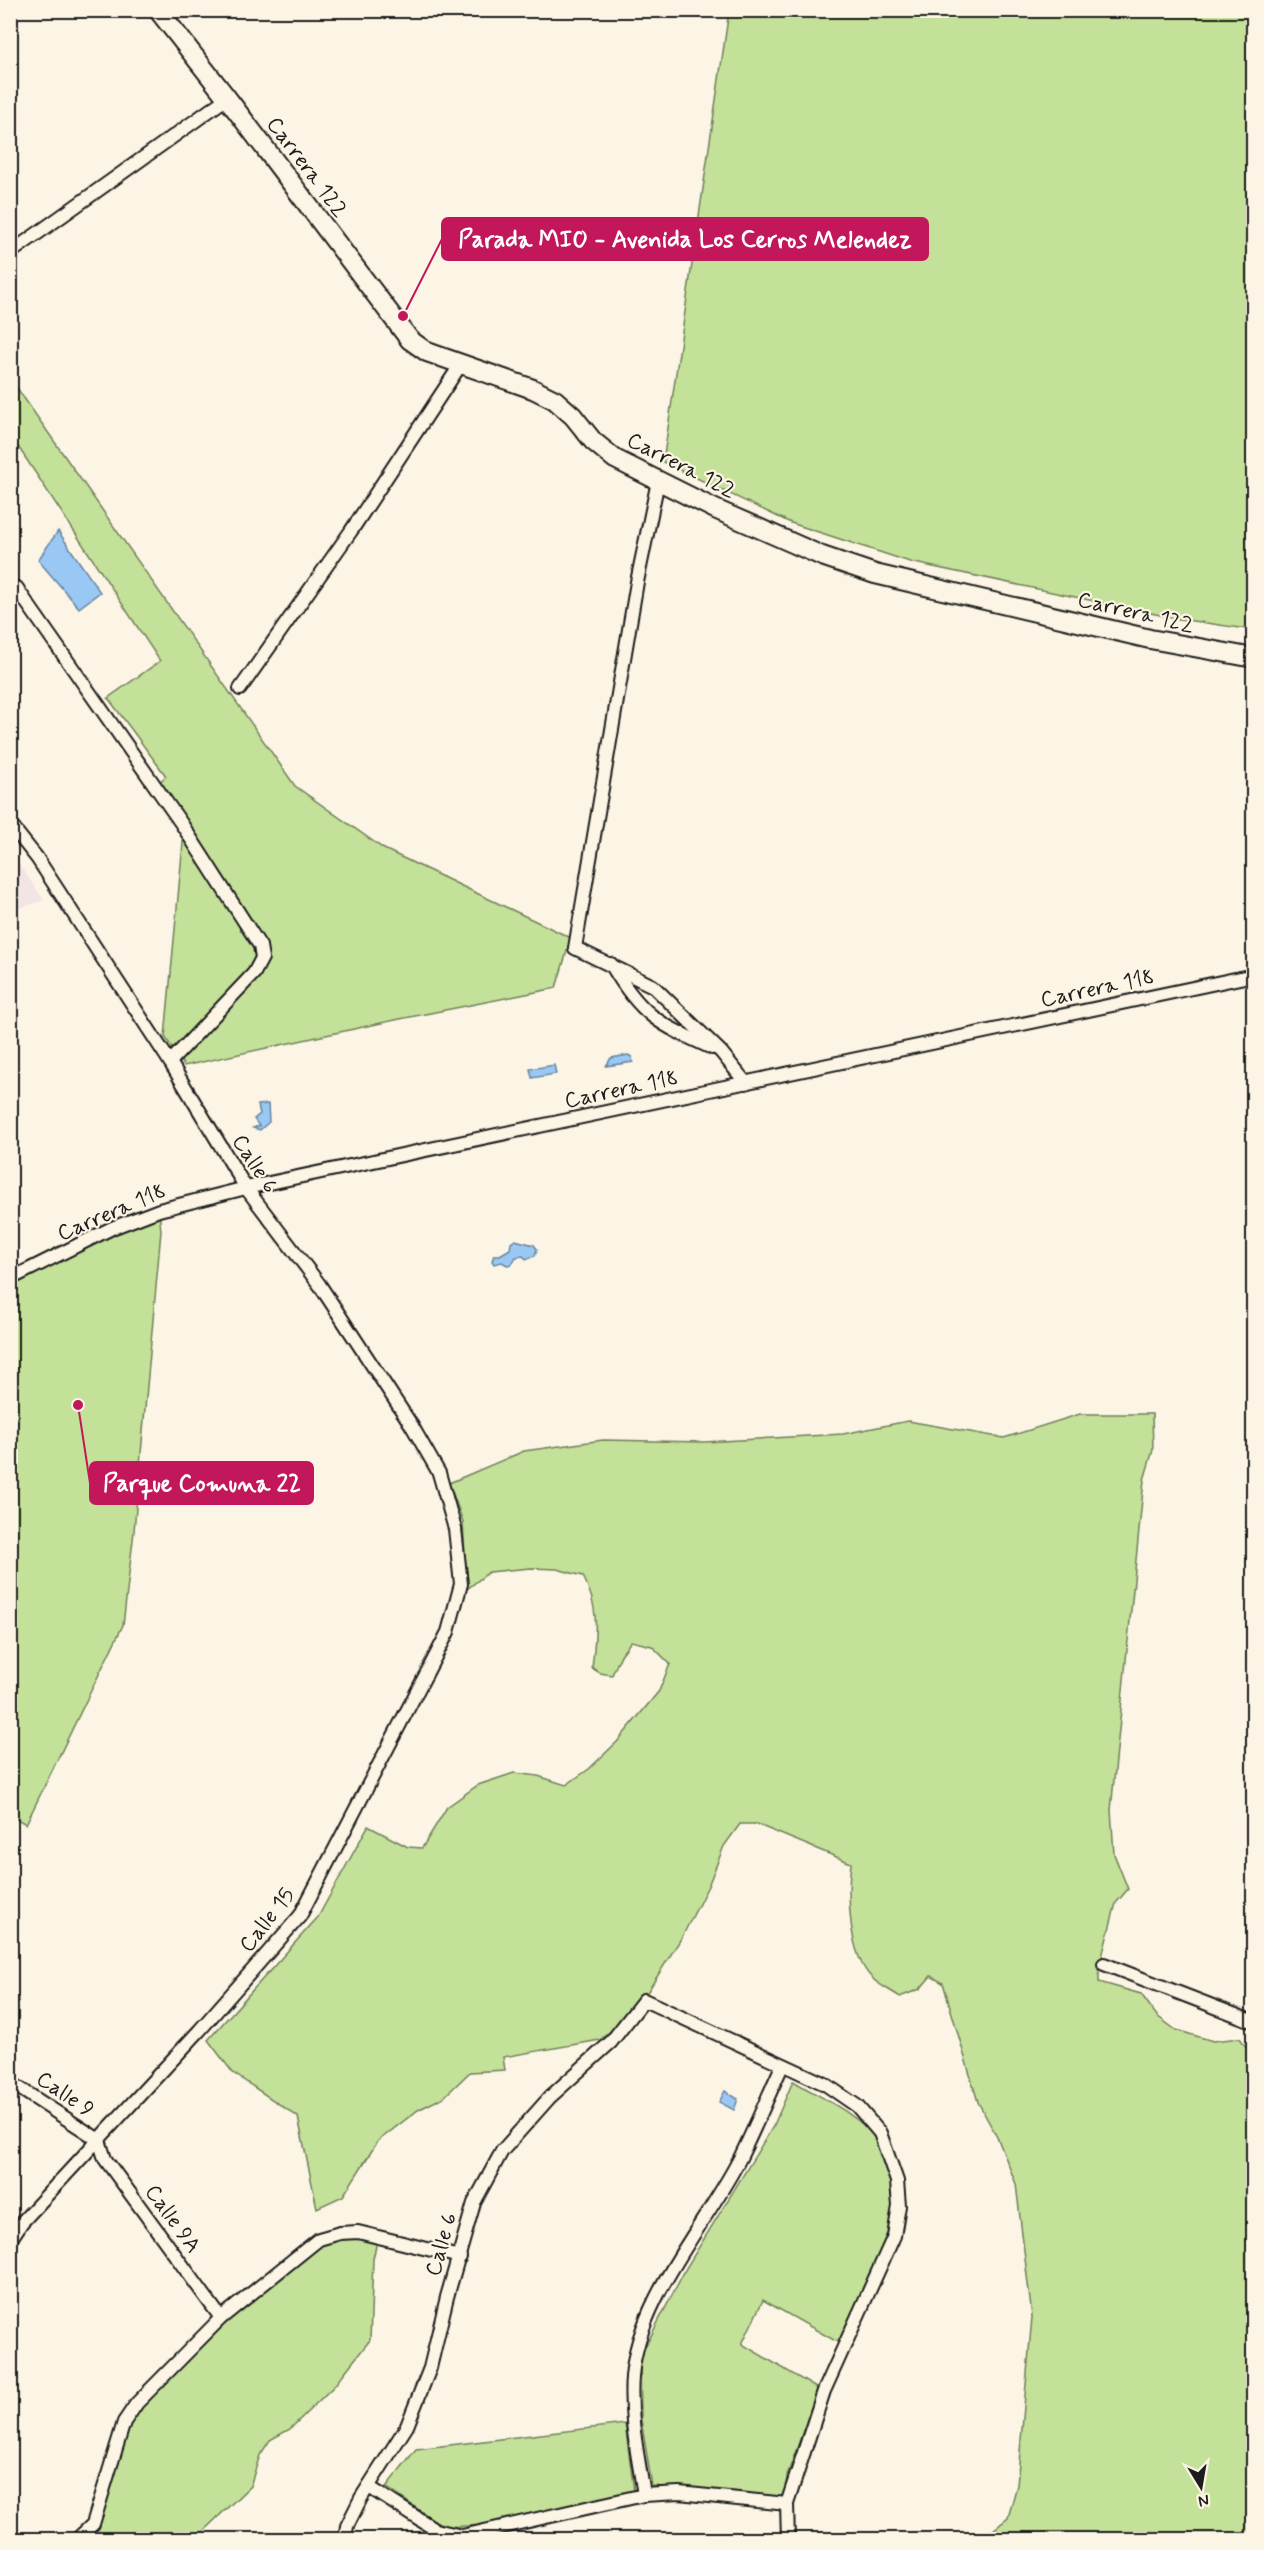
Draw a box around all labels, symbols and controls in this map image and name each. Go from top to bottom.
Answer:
street label: Carrera 122 [260,111,353,223]
callout: Parada MIO - Avenida Los Cerros Melendez [442,218,928,260]
text: Parada MIO - Avenida Los Cerros Melendez [458,225,912,256]
street label: Carrera 122 [622,426,740,505]
street label: Carrera 122 [1075,586,1196,640]
street label: Carrera 118 [1038,963,1157,1015]
street label: Carrera 118 [562,1064,681,1116]
street label: Calle 6 [225,1129,284,1199]
street label: Carrera 118 [53,1177,170,1248]
callout: Parque Comuna 22 [90,1462,313,1504]
text: Parque Comuna 22 [103,1469,301,1500]
street label: Calle 15 [234,1882,302,1958]
street label: Calle 9 [31,2065,99,2124]
street label: Calle 9A [138,2179,207,2259]
street label: Calle 6 [420,2210,464,2279]
north arrow [1171,2457,1231,2517]
text: N [1196,2489,1211,2512]

